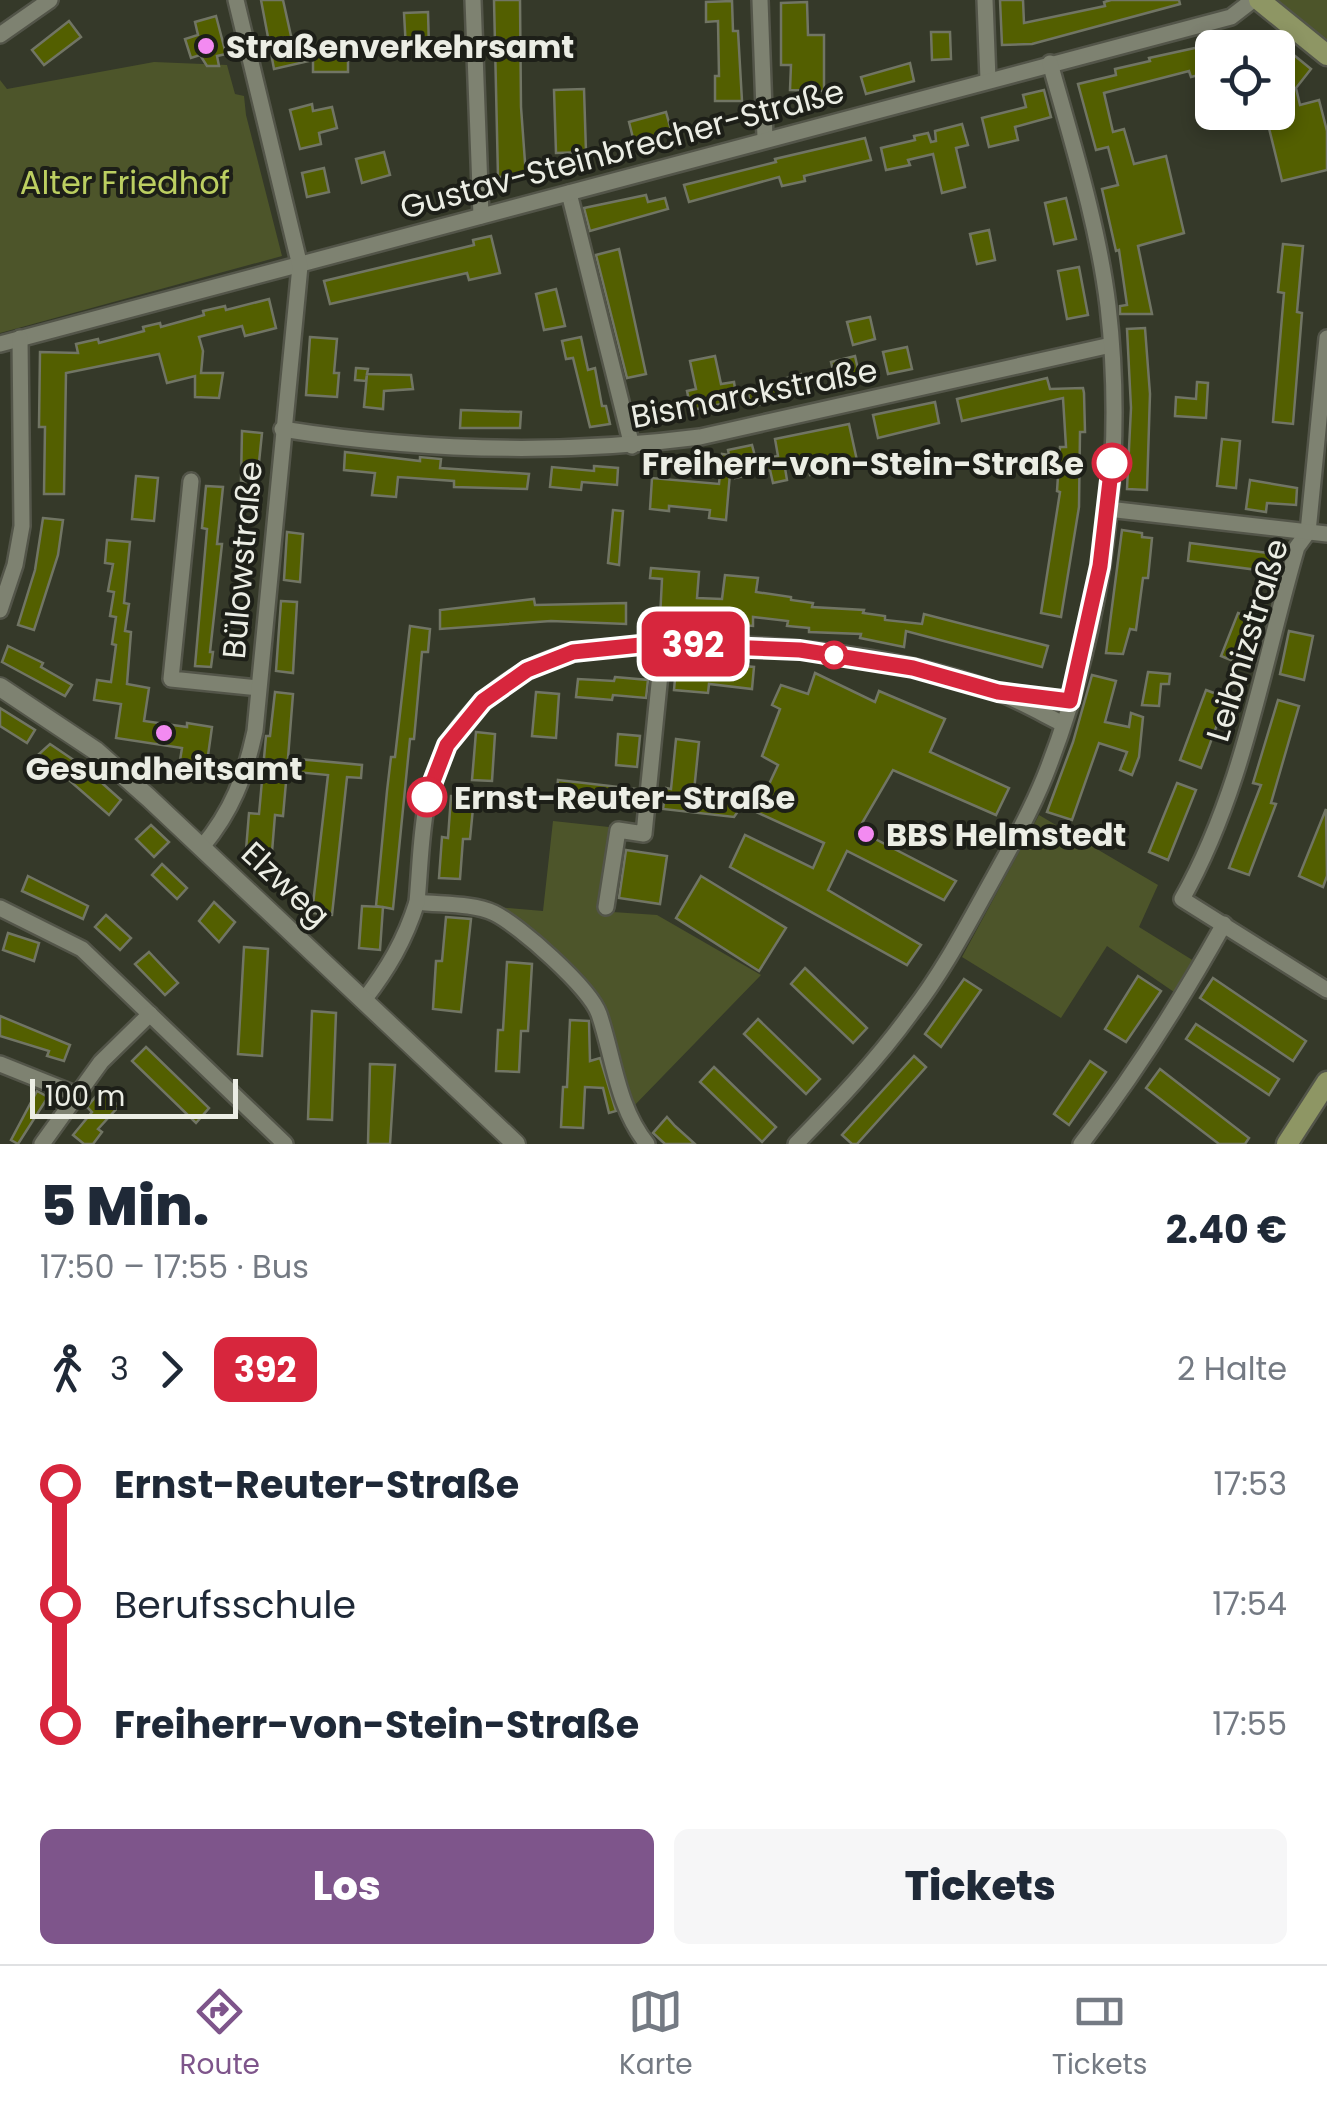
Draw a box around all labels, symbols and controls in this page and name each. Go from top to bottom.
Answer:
place label: Straßenverkehrsamt [226,24,574,69]
map controls [1195,30,1295,130]
button: locate [1195,30,1295,130]
marker: Straßenverkehrsamt [195,35,217,57]
street label: Gustav-Steinbrecher-Straße [395,68,849,230]
park label: Alter Friedhof [20,160,230,205]
street label: Bismarckstraße [627,347,881,439]
place label: Freiherr-von-Stein-Straße [642,441,1084,486]
marker: Freiherr-von-Stein-Straße [1093,444,1131,482]
street label: Bülowstraße [211,459,273,661]
street label: Leibnizstraße [1195,533,1299,747]
line badge: 392 [636,612,750,676]
text: 392 [662,620,724,669]
unlabelled marker [821,642,847,668]
marker: Gesundheitsamt [153,722,175,744]
place label: Gesundheitsamt [26,746,303,791]
place label: Ernst-Reuter-Straße [454,775,795,820]
marker: Ernst-Reuter-Straße [408,778,446,816]
place label: BBS Helmstedt [886,812,1126,857]
marker: BBS Helmstedt [855,823,877,845]
street label: Elzweg [232,831,340,937]
scale bar [30,1074,238,1118]
text: 100 m [45,1077,125,1116]
text: 5 Min. [40,1167,209,1244]
text: 2.40 € [1166,1203,1287,1256]
text: 17:50 – 17:55 · Bus [40,1244,309,1289]
icon: walk [40,1342,95,1397]
icon: forward [144,1342,199,1397]
text: 392 [234,1345,297,1394]
text: 3 [110,1346,129,1391]
text: 2 Halte [1177,1346,1287,1391]
text: Ernst-Reuter-Straße [114,1458,519,1511]
text: 17:53 [1214,1461,1287,1506]
text: Berufsschule [114,1578,356,1631]
text: 17:54 [1212,1581,1287,1626]
text: Freiherr-von-Stein-Straße [114,1698,639,1751]
text: 17:55 [1212,1701,1287,1746]
button: Los [40,1829,654,1944]
button: Tickets [674,1829,1287,1944]
tab: Route [180,1984,260,2086]
tab: Karte [619,1984,693,2086]
tab: Tickets [1052,1984,1147,2086]

